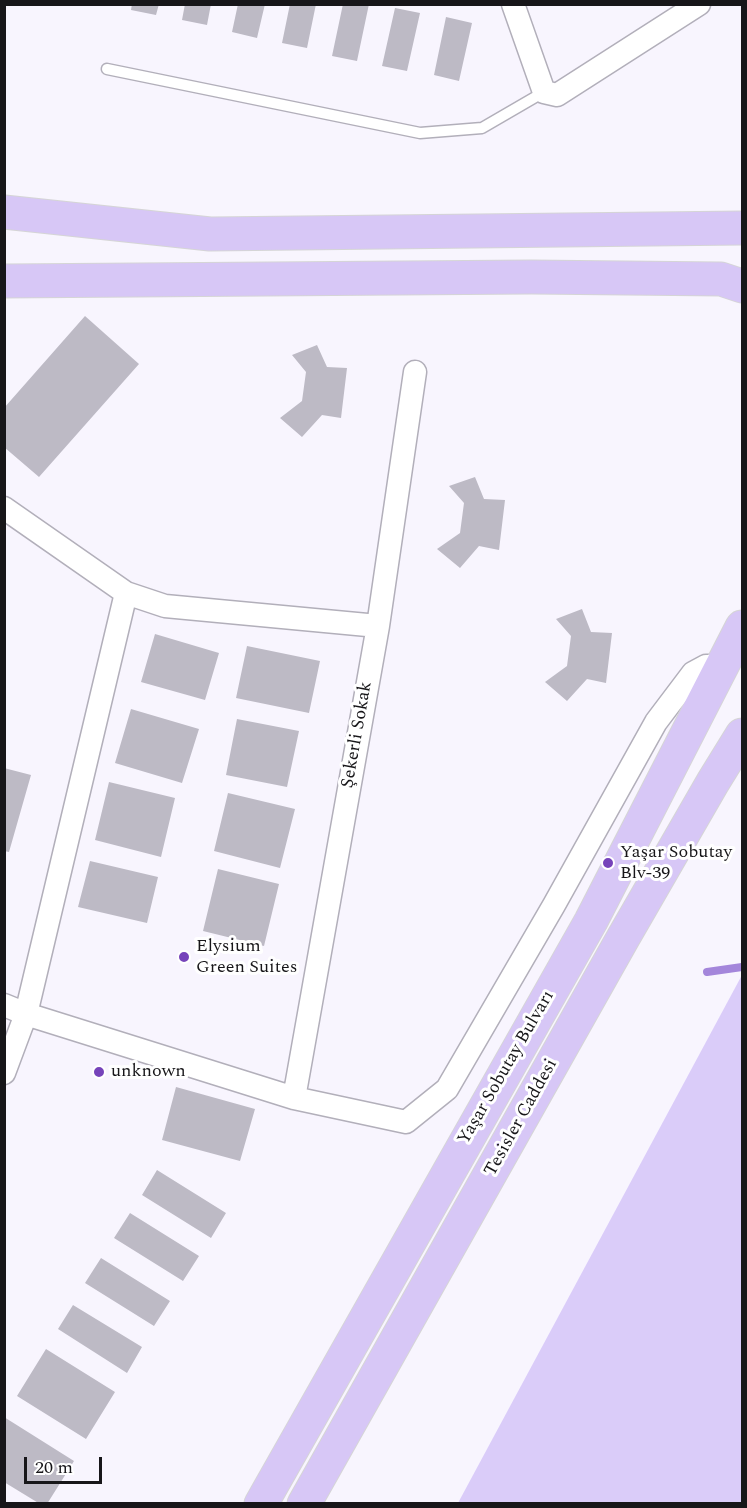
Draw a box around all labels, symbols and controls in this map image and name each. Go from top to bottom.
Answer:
street label: Şekerli Sokak [338,680,378,790]
place label: Yaşar Sobutay Blv-39 [620,842,732,884]
marker: Yaşar Sobutay Blv-39 [601,856,615,870]
place label: Elysium Green Suites [196,936,298,978]
marker: Elysium Green Suites [177,950,191,964]
street label: Yaşar Sobutay Bulvarı [454,987,560,1149]
street label: Tesisler Caddesi [481,1056,563,1180]
place label: unknown [111,1061,186,1083]
marker: unknown [92,1065,106,1079]
scale bar [27,1445,105,1483]
text: 20 m [35,1454,73,1481]

